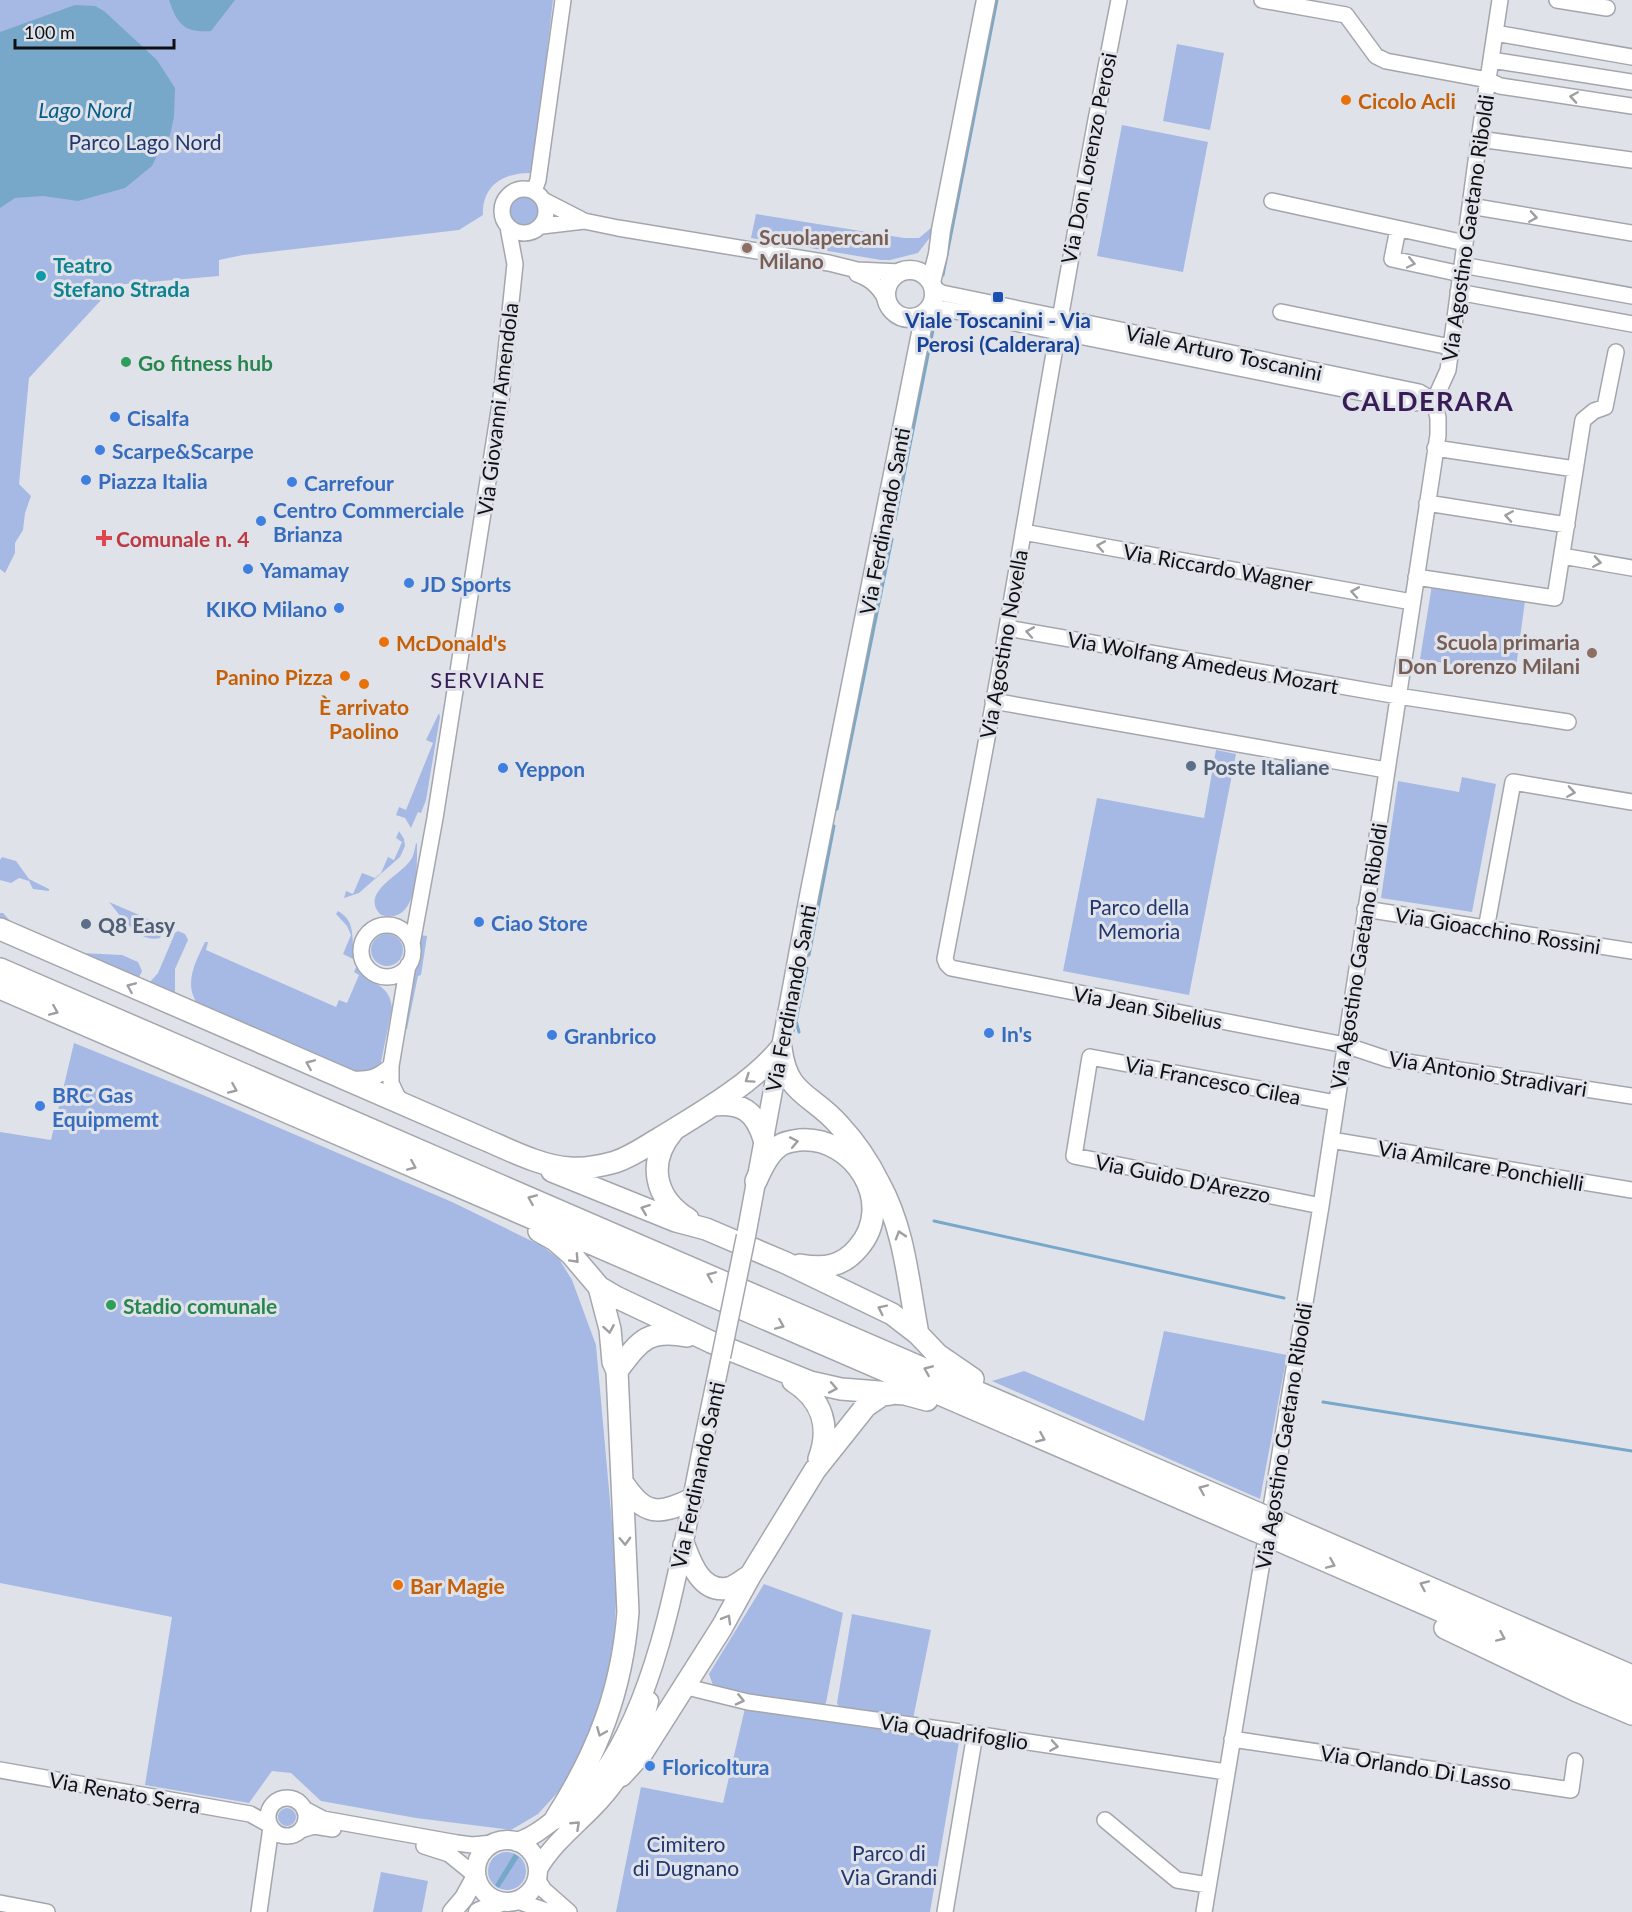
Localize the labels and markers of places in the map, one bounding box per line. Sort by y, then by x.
place label: Cicolo Acli [1358,88,1456,113]
marker: Cicolo Acli [1339,93,1353,107]
place label: Scuolapercani Milano [759,224,889,273]
marker: Scuolapercani Milano [740,241,754,255]
place label: Teatro Stefano Strada [53,252,190,301]
marker: Teatro Stefano Strada [34,269,48,283]
marker: Viale Toscanini - Via Perosi (Calderara) [991,290,1005,304]
place label: Viale Toscanini - Via Perosi (Calderara) [904,307,1091,356]
place label: Go fitness hub [138,350,273,375]
marker: Go fitness hub [119,355,133,369]
place label: Cisalfa [127,405,190,430]
marker: Cisalfa [108,410,122,424]
place label: Scarpe&Scarpe [112,438,254,463]
marker: Scarpe&Scarpe [93,443,107,457]
place label: Piazza Italia [98,468,208,493]
place label: Carrefour [304,470,394,495]
marker: Piazza Italia [79,473,93,487]
marker: Carrefour [285,475,299,489]
place label: Centro Commerciale Brianza [273,497,464,546]
marker: Centro Commerciale Brianza [254,514,268,528]
place label: Comunale n. 4 [116,526,249,551]
marker: Comunale n. 4 [97,531,111,545]
place label: Yamamay [259,557,350,582]
marker: Yamamay [241,562,255,576]
place label: JD Sports [421,571,511,596]
marker: JD Sports [402,576,416,590]
place label: KIKO Milano [206,596,327,621]
marker: KIKO Milano [332,601,346,615]
place label: Scuola primaria Don Lorenzo Milani [1397,629,1580,678]
place label: McDonald's [396,630,507,655]
marker: McDonald's [377,635,391,649]
marker: Scuola primaria Don Lorenzo Milani [1585,646,1599,660]
place label: Panino Pizza [215,664,333,689]
marker: Panino Pizza [338,669,352,683]
marker: È arrivato Paolino [357,677,371,691]
place label: È arrivato Paolino [319,694,409,743]
place label: Poste Italiane [1203,754,1330,779]
place label: Yeppon [514,756,585,781]
marker: Poste Italiane [1184,759,1198,773]
marker: Yeppon [496,761,510,775]
place label: Ciao Store [491,910,588,935]
place label: Q8 Easy [98,912,176,937]
marker: Ciao Store [472,915,486,929]
marker: Q8 Easy [79,917,93,931]
place label: In's [1001,1021,1032,1046]
place label: Granbrico [564,1023,656,1048]
marker: In's [982,1026,996,1040]
marker: Granbrico [545,1028,559,1042]
place label: BRC Gas Equipmemt [52,1082,159,1131]
marker: BRC Gas Equipmemt [33,1099,47,1113]
place label: Stadio comunale [123,1293,277,1318]
marker: Stadio comunale [104,1298,118,1312]
place label: Bar Magie [410,1573,505,1598]
marker: Bar Magie [391,1578,405,1592]
place label: Floricoltura [662,1754,769,1779]
marker: Floricoltura [643,1759,657,1773]

